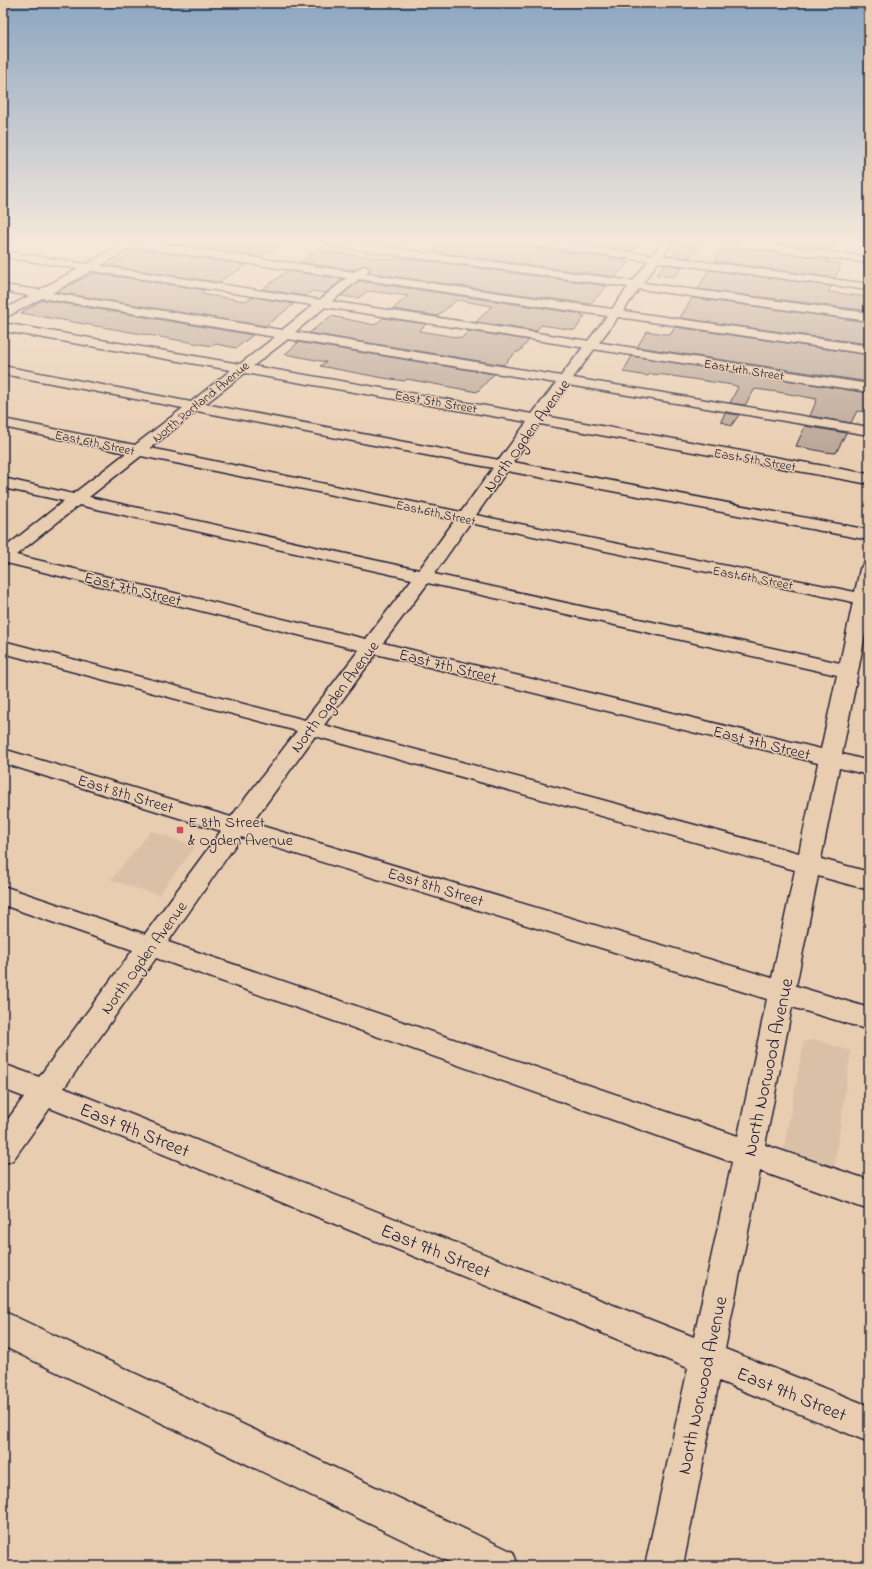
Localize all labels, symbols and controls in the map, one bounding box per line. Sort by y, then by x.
street label: East 4th Street [702,355,786,386]
street label: North Portland Avenue [148,357,254,447]
street label: North Ogden Avenue [478,374,577,498]
street label: East 5th Street [393,386,479,419]
street label: East 6th Street [53,426,137,461]
street label: East 5th Street [712,444,798,477]
street label: East 6th Street [394,496,478,531]
street label: East 6th Street [711,561,795,596]
street label: East 7th Street [81,566,184,614]
street label: North Ogden Avenue [285,636,386,758]
street label: East 7th Street [396,643,499,691]
street label: East 7th Street [710,720,813,768]
street label: East 8th Street [74,769,177,821]
place label: E 8th Street & Ogden Avenue [188,811,294,853]
marker: E 8th Street & Ogden Avenue [175,825,185,835]
street label: East 8th Street [384,862,487,914]
street label: North Ogden Avenue [95,896,194,1020]
street label: North Norwood Avenue [737,975,802,1159]
street label: East 9th Street [75,1097,194,1166]
street label: East 9th Street [376,1218,495,1287]
street label: North Norwood Avenue [671,1293,736,1477]
street label: East 9th Street [732,1361,851,1430]

